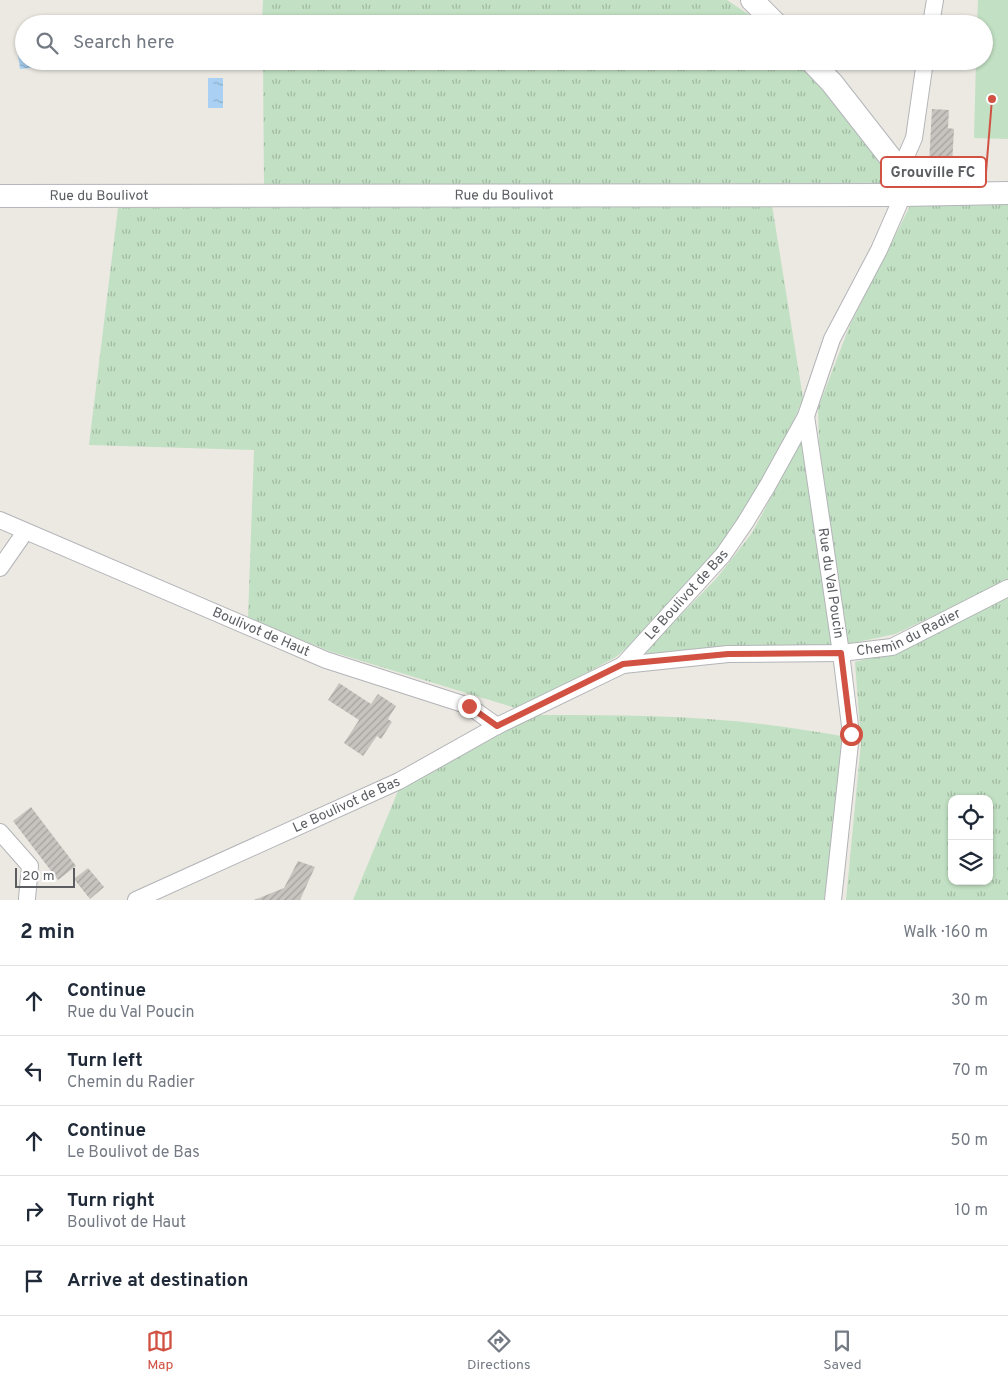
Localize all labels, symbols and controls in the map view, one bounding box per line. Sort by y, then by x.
search box [15,15,993,70]
icon: search [33,29,61,57]
text: Search here [73,31,175,55]
callout: Grouville FC [881,157,986,187]
text: Grouville FC [891,164,975,183]
street label: Rue du Boulivot [49,187,149,204]
street label: Rue du Boulivot [454,187,554,204]
street label: Rue du Val Poucin [814,527,847,640]
street label: Le Boulivot de Bas [641,547,733,643]
street label: Boulivot de Haut [210,604,312,660]
street label: Chemin du Radier [855,605,964,660]
route end [458,695,481,718]
route start [840,723,863,746]
street label: Le Boulivot de Bas [290,773,403,836]
map controls [948,795,993,885]
button: locate [948,795,993,840]
button: layers [948,840,993,885]
scale bar [15,865,75,888]
text: 20 m [22,868,55,885]
text: 2 min [20,919,75,946]
text: Walk · 160 m [903,923,988,943]
text: Continue [67,979,146,1003]
icon: ahead [20,987,48,1015]
text: 30 m [951,991,988,1011]
text: Rue du Val Poucin [67,1003,195,1023]
text: Turn left [67,1049,143,1073]
icon: left [20,1057,48,1085]
text: 70 m [953,1061,988,1081]
text: Chemin du Radier [67,1073,195,1093]
text: Continue [67,1119,146,1143]
icon: ahead [20,1127,48,1155]
text: 50 m [951,1131,988,1151]
text: Le Boulivot de Bas [67,1143,200,1163]
text: Turn right [67,1189,155,1213]
icon: right [20,1197,48,1225]
text: 10 m [954,1201,988,1221]
text: Boulivot de Haut [67,1213,186,1233]
icon: arrive [20,1267,48,1295]
text: Arrive at destination [67,1269,248,1293]
tab: Map [146,1327,174,1374]
tab: Directions [467,1327,531,1374]
tab: Saved [823,1327,862,1374]

